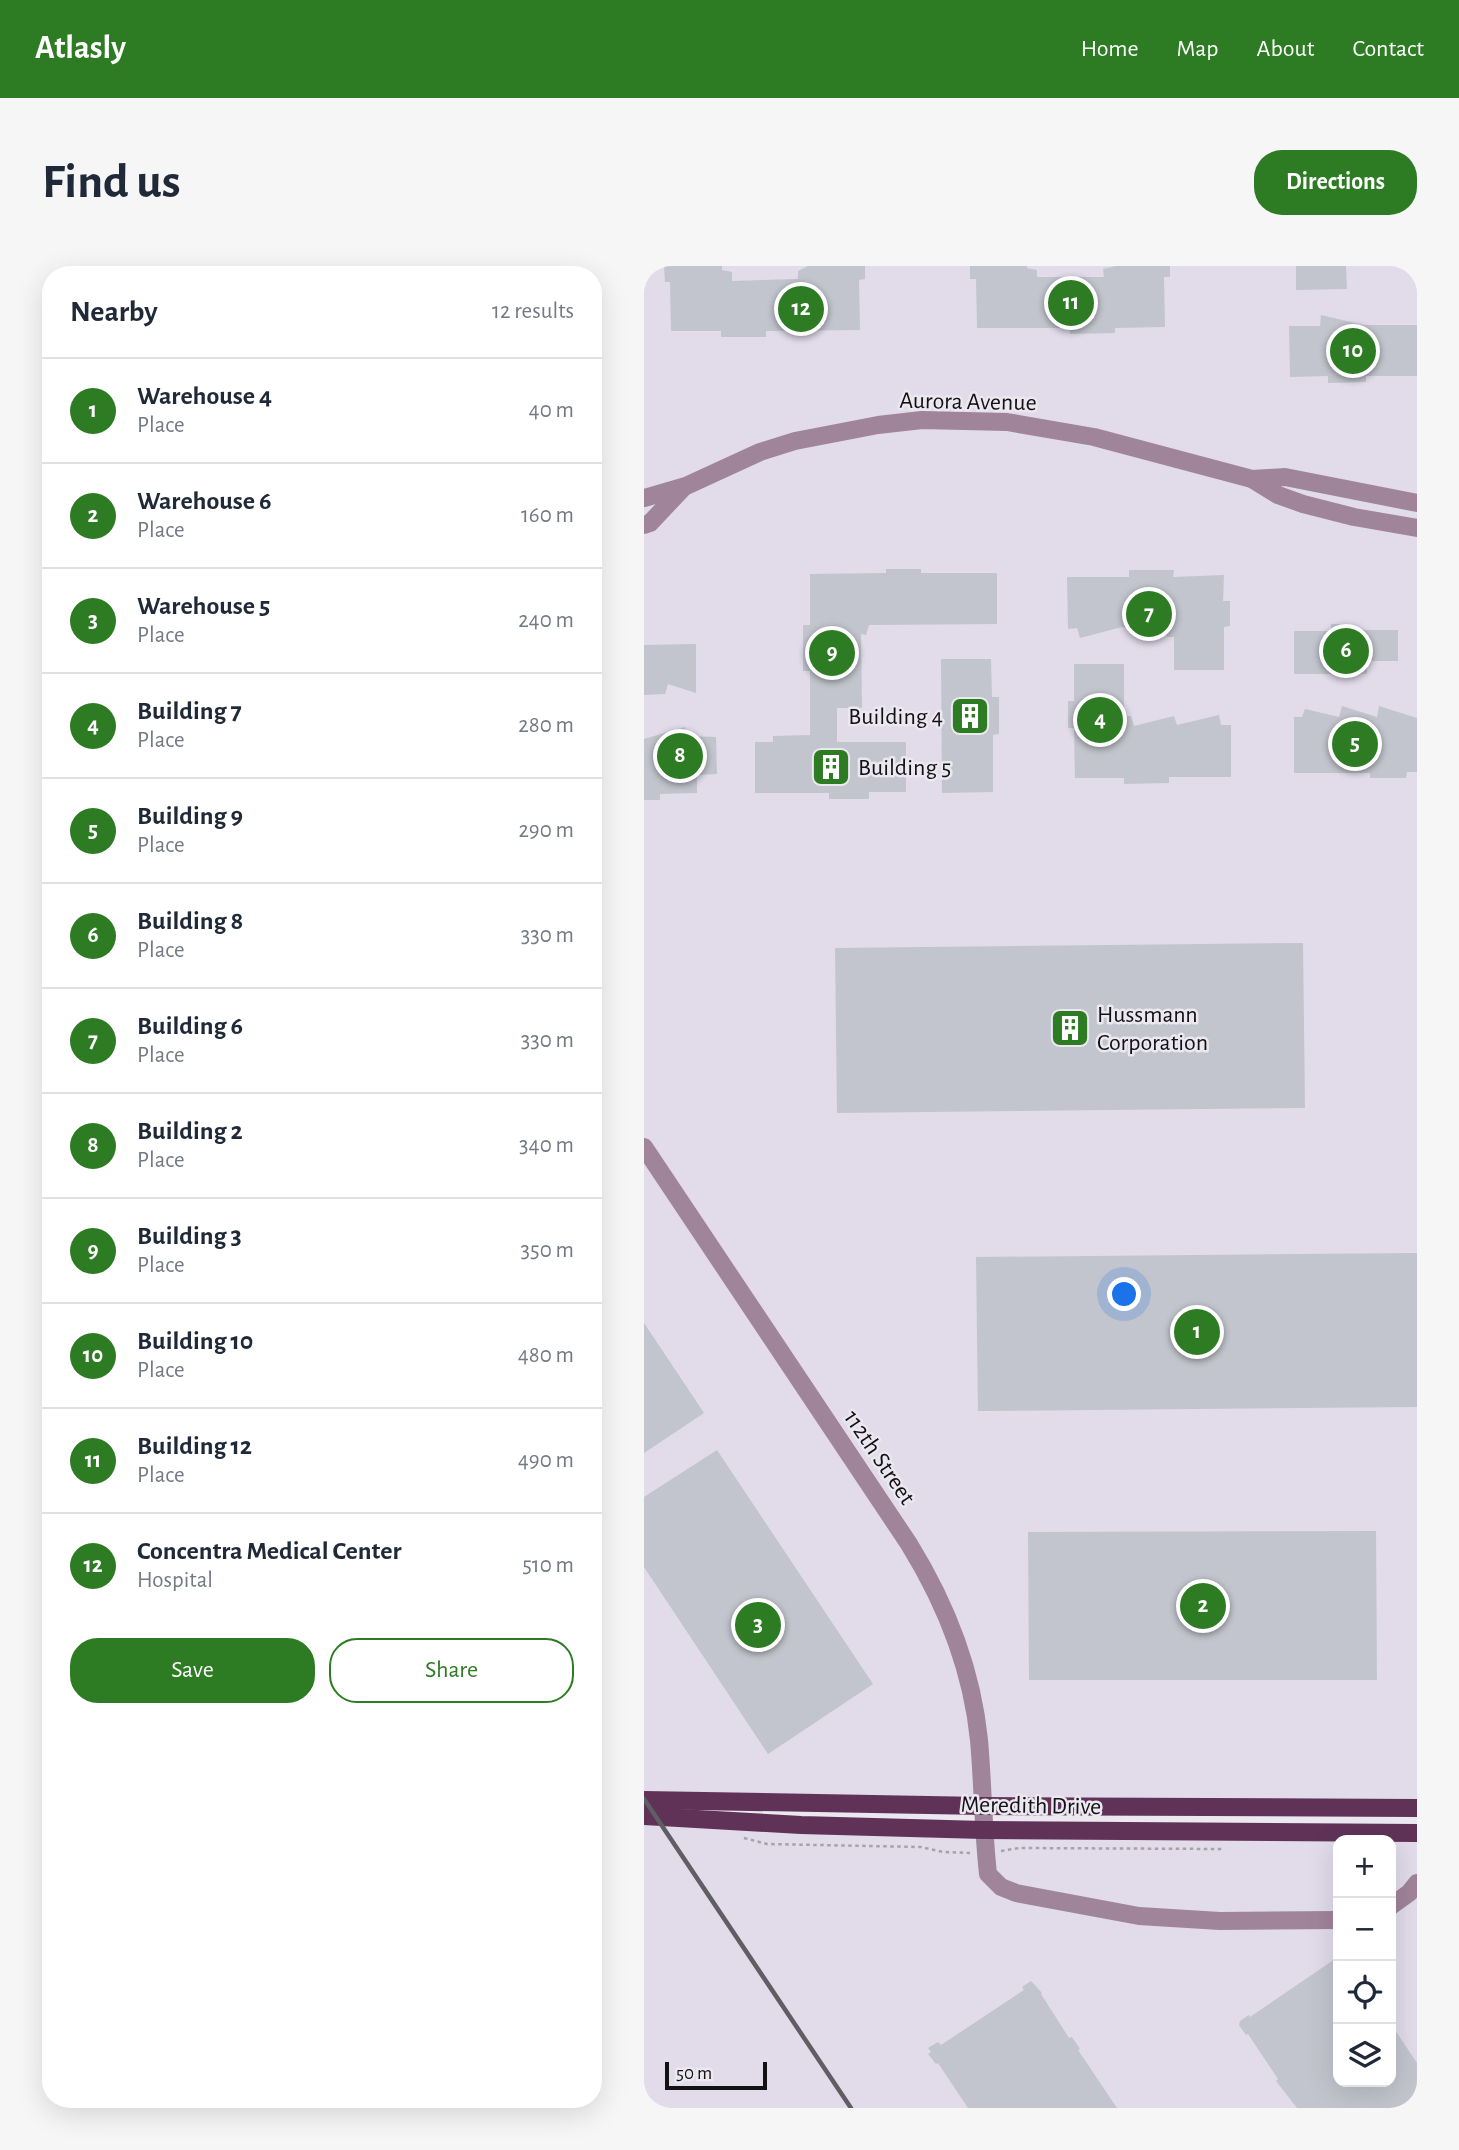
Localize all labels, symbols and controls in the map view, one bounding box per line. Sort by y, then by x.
text: Atlasly [35,32,126,65]
text: Home [1081,37,1139,61]
text: Map [1177,37,1219,61]
text: About [1257,37,1314,61]
text: Contact [1352,37,1424,61]
button: Directions [1254,150,1417,215]
text: Find us [42,158,181,207]
pin: 11 [1048,277,1094,329]
pin: 12 [778,283,824,335]
text: Nearby [70,297,158,327]
text: 12 results [492,300,574,323]
pin: 10 [1330,325,1376,377]
text: Warehouse 4 [137,383,272,409]
street label: Aurora Avenue [899,389,1037,415]
text: 1 [89,399,97,422]
text: 40 m [529,399,574,422]
text: Place [137,414,185,437]
text: Warehouse 6 [137,488,272,514]
text: 2 [88,504,98,527]
text: 160 m [521,504,574,527]
text: Place [137,519,185,542]
pin: 7 [1126,588,1172,640]
text: Warehouse 5 [137,593,270,619]
text: 3 [88,609,98,632]
text: 240 m [518,609,574,632]
text: Place [137,624,185,647]
pin: 6 [1323,625,1369,677]
pin: 9 [809,627,855,679]
pin: 4 [1077,694,1123,746]
building icon: Building 4 [949,695,991,737]
text: Building 7 [137,698,242,724]
place label: Building 4 [848,705,943,729]
text: 4 [87,714,99,737]
text: 280 m [518,714,574,737]
pin: 5 [1332,718,1378,770]
text: Place [137,729,185,752]
pin: 8 [657,730,703,782]
building icon: Building 5 [810,746,852,788]
place label: Building 5 [858,756,951,780]
text: Building 9 [137,803,243,829]
text: 5 [88,819,98,842]
text: 290 m [518,819,574,842]
text: Place [137,834,185,857]
text: Building 8 [137,908,243,934]
text: 6 [87,924,99,947]
text: 330 m [521,924,574,947]
text: Place [137,939,185,962]
place label: Hussmann Corporation [1097,1003,1208,1055]
building icon: Hussmann Corporation [1049,1007,1091,1049]
text: Building 6 [137,1013,243,1039]
text: 7 [88,1029,98,1052]
text: 330 m [521,1029,574,1052]
text: Place [137,1044,185,1067]
text: Building 2 [137,1118,243,1144]
text: 8 [87,1134,99,1157]
text: 340 m [519,1134,574,1157]
text: Place [137,1149,185,1172]
text: Building 3 [137,1223,242,1249]
text: 9 [87,1239,99,1262]
text: 350 m [521,1239,574,1262]
text: Place [137,1254,185,1277]
your location [1107,1277,1141,1311]
pin: 1 [1174,1306,1220,1358]
text: Building 10 [137,1328,253,1354]
text: 10 [83,1344,103,1367]
text: 480 m [518,1344,574,1367]
text: Place [137,1359,185,1382]
street label: 112th Street [839,1406,920,1509]
text: Building 12 [137,1433,252,1459]
text: 11 [85,1449,101,1472]
text: 490 m [518,1449,574,1472]
text: Place [137,1464,185,1487]
text: Concentra Medical Center [137,1538,402,1564]
text: 12 [83,1554,103,1577]
text: 510 m [522,1554,574,1577]
text: Hospital [137,1569,213,1592]
pin: 2 [1180,1580,1226,1632]
pin: 3 [735,1599,781,1651]
button: Save [70,1638,315,1703]
button: Share [329,1638,574,1703]
street label: Meredith Drive [960,1793,1101,1819]
map controls [1333,1835,1396,2087]
button: + [1333,1835,1396,1898]
button: − [1333,1898,1396,1961]
button: locate [1333,1961,1396,2024]
button: layers [1333,2024,1396,2087]
scale bar [665,2059,766,2091]
text: 50 m [676,2064,712,2083]

